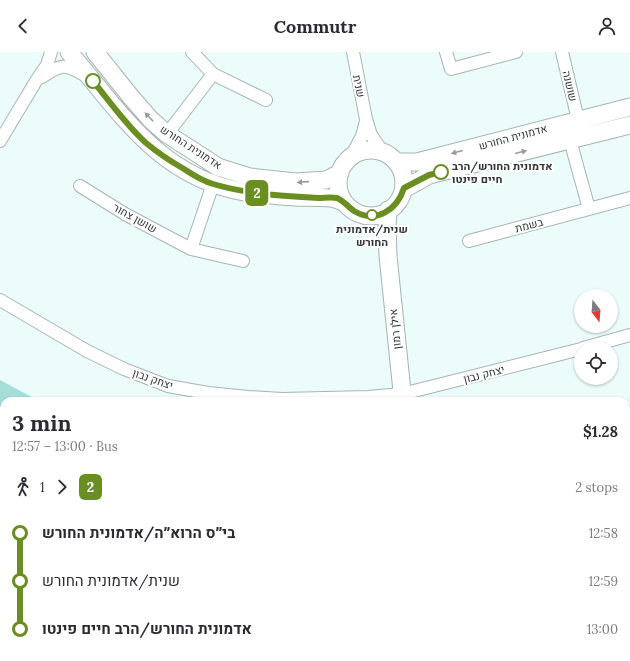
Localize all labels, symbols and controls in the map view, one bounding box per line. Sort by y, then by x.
icon: back [12,15,34,37]
text: Commutr [274,15,356,38]
icon: person [596,15,618,37]
street label: שושנה [560,69,580,103]
unlabelled marker [85,73,101,89]
street label: שנית [350,73,368,99]
one-way arrow [144,112,154,122]
street label: אדמונית החורש [477,121,549,153]
street label: אדמונית החורש [158,122,224,172]
one-way arrow [450,149,463,155]
one-way arrow [515,149,527,155]
place label: אדמונית החורש/הרב חיים פינטו [452,159,553,186]
marker: אדמונית החורש/הרב חיים פינטו [433,164,449,180]
one-way arrow [297,178,309,185]
line badge: 2 [244,180,270,206]
text: 2 [253,184,261,202]
street label: שושן צחור [111,200,159,236]
marker: שנית/אדמונית החורש [366,209,378,221]
street label: בשמת [513,215,545,235]
place label: שנית/אדמונית החורש [336,222,408,249]
north arrow [574,289,618,333]
map controls [574,289,618,385]
street label: אילן רמון [386,308,404,350]
button: locate [574,341,618,385]
street label: יצחק נבון [462,362,506,386]
street label: יצחק נבון [131,366,175,392]
text: 3 min [12,409,72,437]
text: $1.28 [583,422,618,441]
text: 12:57 – 13:00 · Bus [12,438,118,455]
icon: walk [12,476,34,498]
icon: forward [51,476,73,498]
text: 2 [87,478,94,496]
text: 1 [40,479,45,496]
text: 2 stops [575,479,618,496]
text: בי״ס הרוא״ה/אדמונית החורש [42,523,235,542]
text: 12:58 [589,525,618,542]
text: שנית/אדמונית החורש [42,571,180,590]
text: 12:59 [588,573,618,590]
text: אדמונית החורש/הרב חיים פינטו [42,619,252,638]
text: 13:00 [587,621,618,638]

